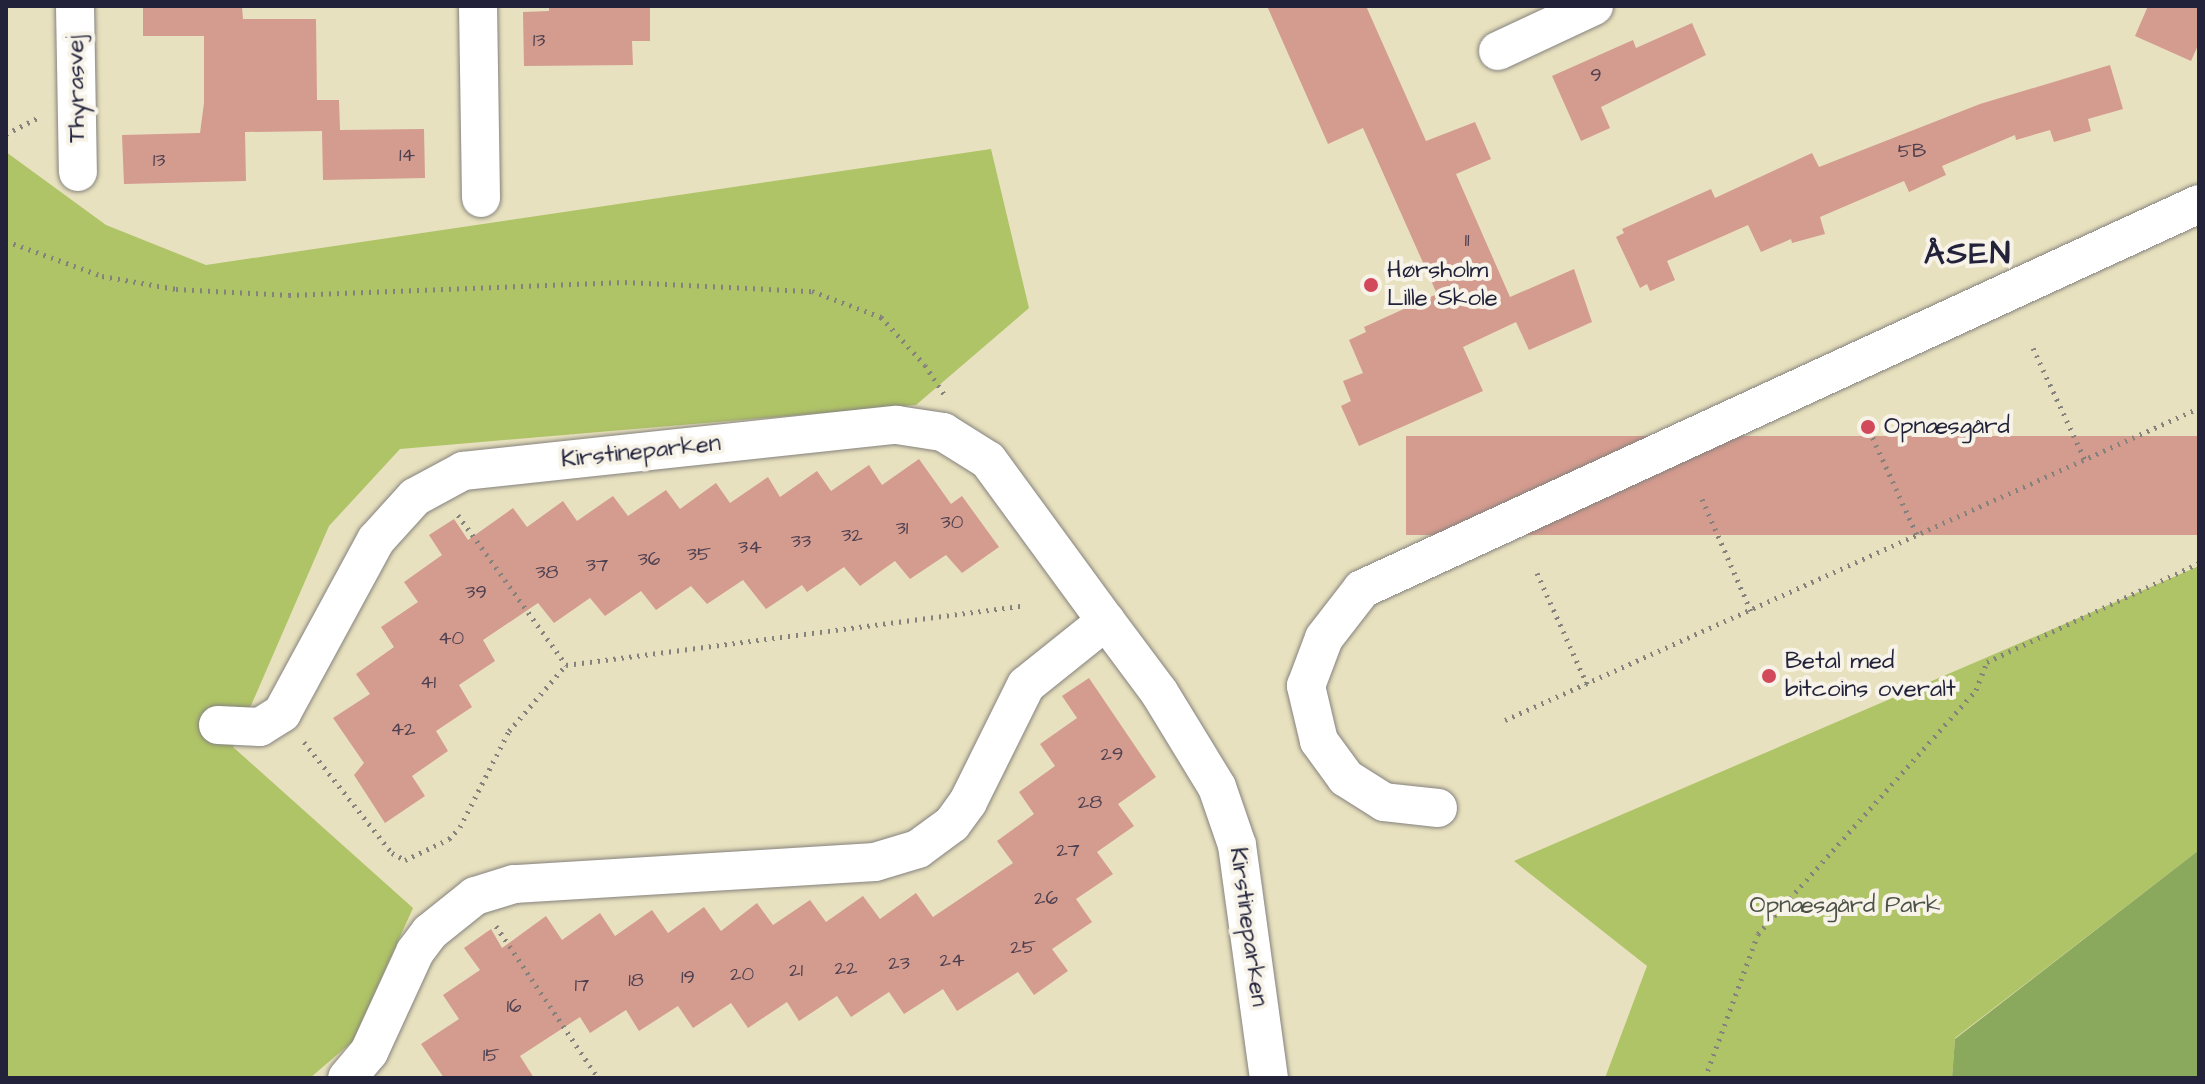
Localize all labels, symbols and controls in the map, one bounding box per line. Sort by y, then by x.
house number: 13 [533,28,545,52]
street label: Thyrasvej [62,35,92,143]
house number: 9 [1590,63,1602,87]
house number: 5B [1898,139,1926,163]
house number: 14 [399,143,415,167]
house number: 13 [153,148,165,172]
house number: 11 [1464,228,1470,252]
district label: ÅSEN [1924,235,2012,273]
place label: Hørsholm Lille Skole [1387,257,1498,313]
marker: Hørsholm Lille Skole [1362,276,1380,294]
place label: Opnæsgård [1884,413,2010,441]
marker: Opnæsgård [1859,418,1877,436]
street label: Kirstineparken [560,429,722,475]
house number: 30 [941,510,963,534]
house number: 31 [896,516,908,540]
house number: 32 [841,523,863,547]
house number: 33 [791,529,811,553]
house number: 34 [738,535,762,559]
house number: 35 [687,542,711,566]
house number: 36 [638,547,660,571]
house number: 37 [586,553,608,577]
house number: 38 [535,560,559,584]
house number: 39 [465,580,487,604]
house number: 40 [438,626,464,650]
place label: Betal med bitcoins overalt [1785,648,1956,704]
marker: Betal med bitcoins overalt [1760,667,1778,685]
house number: 41 [420,670,436,694]
house number: 42 [390,717,416,741]
house number: 29 [1101,742,1123,766]
house number: 28 [1078,790,1102,814]
house number: 27 [1056,838,1080,862]
street label: Kirstineparken [1223,846,1273,1008]
house number: 26 [1034,886,1058,910]
park label: Opnæsgård Park [1750,892,1940,920]
house number: 25 [1010,935,1036,959]
house number: 24 [939,948,965,972]
house number: 23 [888,951,910,975]
house number: 22 [835,956,857,980]
house number: 21 [789,958,803,982]
house number: 20 [730,962,754,986]
house number: 19 [681,965,695,989]
house number: 18 [628,968,644,992]
house number: 17 [575,973,589,997]
house number: 16 [506,994,522,1018]
house number: 15 [483,1043,499,1067]

